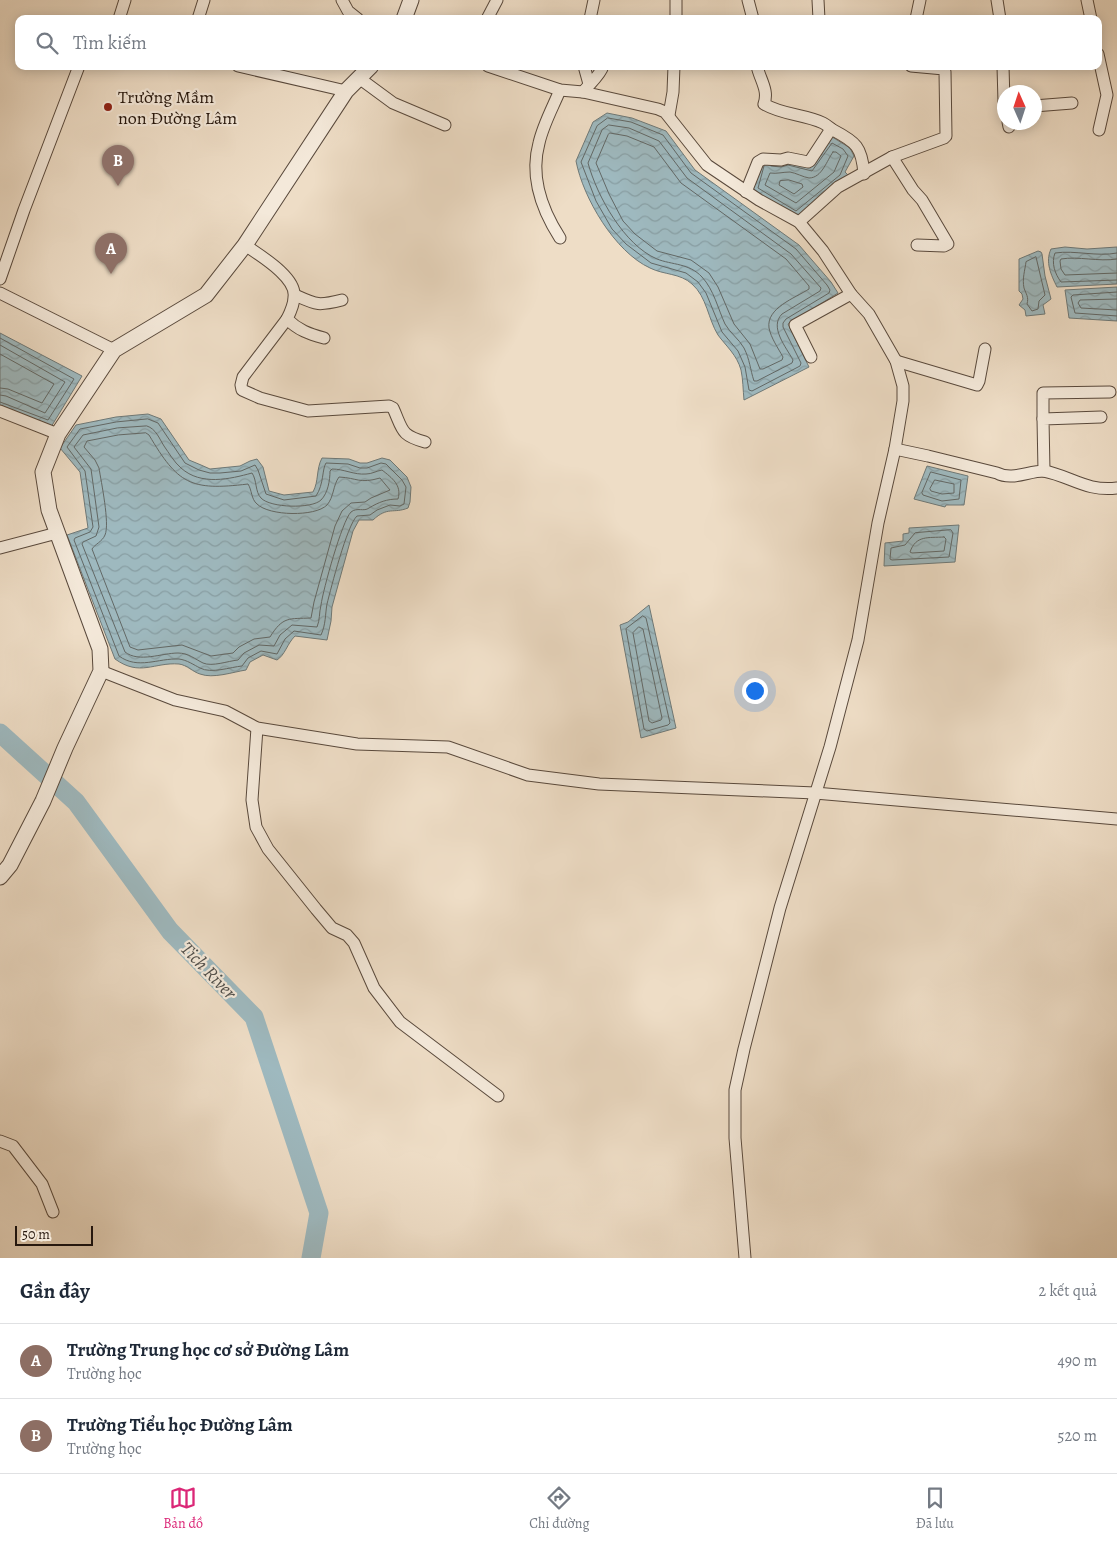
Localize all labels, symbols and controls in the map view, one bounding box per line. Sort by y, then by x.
search box [15,15,1102,70]
icon: search [33,29,61,57]
text: Tìm kiếm [73,30,147,56]
place label: Trường Mầm non Đường Lâm [118,85,237,130]
north arrow [997,85,1042,130]
marker: Trường Mầm non Đường Lâm [102,101,114,113]
pin: B [102,145,134,186]
pin: A [95,233,127,274]
your location [742,678,768,704]
water label: Tich River [174,936,243,1006]
scale bar [15,1223,92,1246]
text: 50 m [22,1225,50,1244]
text: Gần đây [20,1277,90,1305]
text: 2 kết quả [1039,1280,1097,1302]
text: Trường Trung học cơ sở Đường Lâm [67,1337,349,1363]
text: A [31,1350,41,1372]
text: 490 m [1057,1350,1097,1372]
text: Trường học [67,1363,142,1385]
text: Trường Tiểu học Đường Lâm [67,1412,293,1438]
text: B [31,1425,41,1447]
text: 520 m [1058,1425,1097,1447]
text: Trường học [67,1438,142,1460]
tab: Bản đồ [163,1484,203,1533]
tab: Chỉ đường [529,1484,589,1533]
tab: Đã lưu [916,1484,954,1533]

